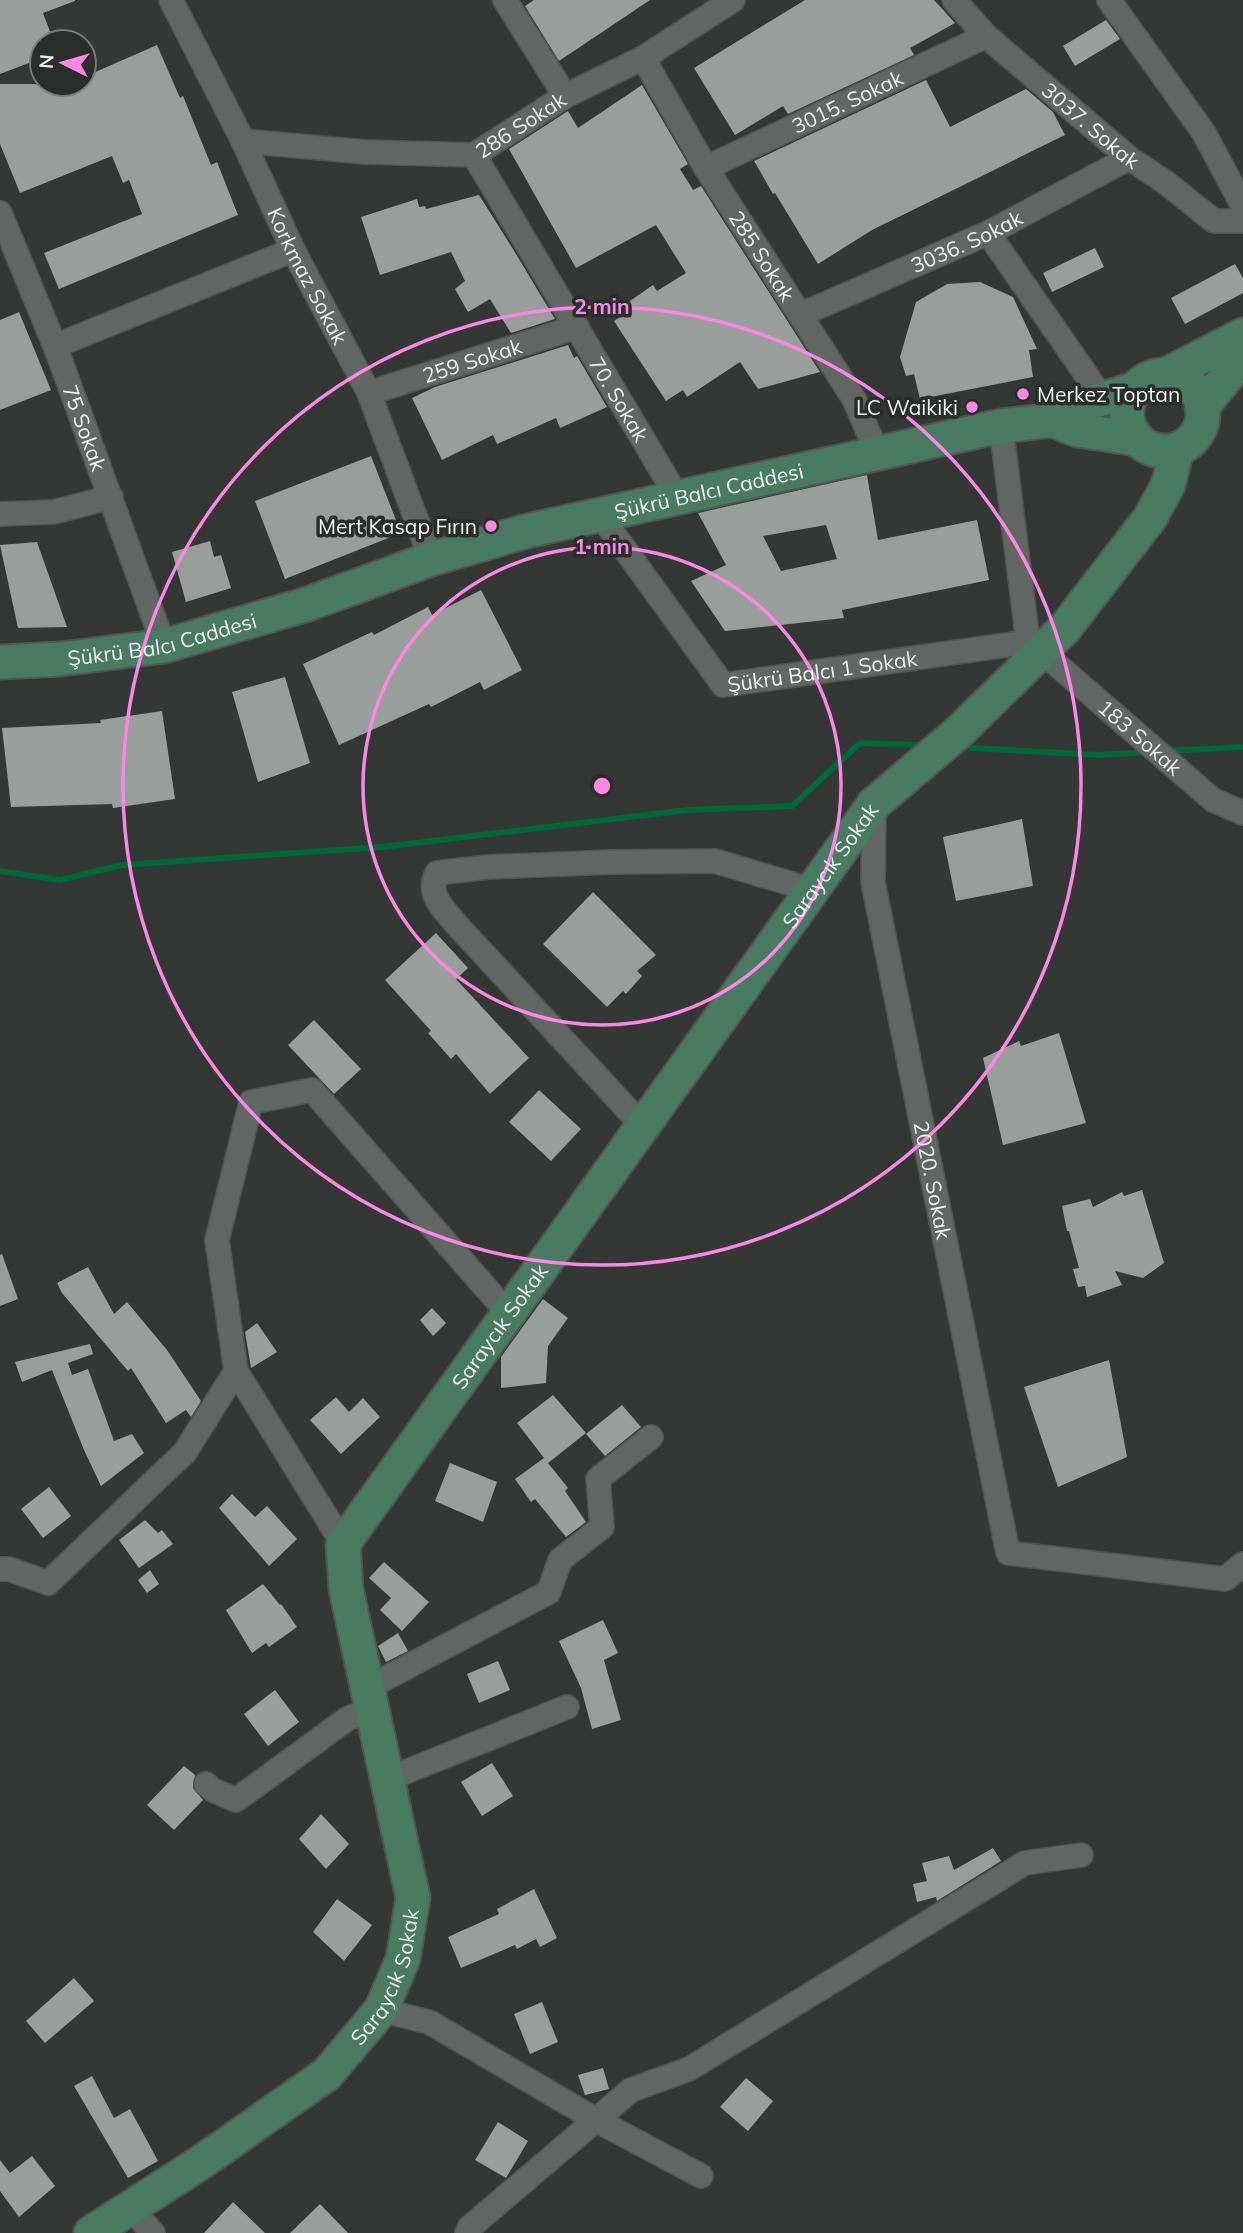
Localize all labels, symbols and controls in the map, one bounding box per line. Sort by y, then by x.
north arrow [28,28,98,98]
text: N [33,53,59,70]
street label: 3015. Sokak [787,64,907,139]
street label: 3037. Sokak [1037,77,1145,174]
street label: 286 Sokak [470,86,571,164]
street label: Korkmaz Sokak [262,203,354,349]
street label: 3036. Sokak [907,204,1027,278]
street label: 285 Sokak [724,206,801,306]
text: 2 min [574,293,630,319]
street label: 259 Sokak [419,332,525,388]
street label: 70. Sokak [584,352,655,447]
street label: 75 Sokak [57,381,112,475]
place label: Merkez Toptan [1037,381,1180,407]
marker: Merkez Toptan [1015,386,1031,402]
place label: LC Waikiki [856,394,958,420]
marker: LC Waikiki [964,399,980,415]
street label: Şükrü Balcı Caddesi [612,457,806,524]
place label: Mert Kasap Fırın [318,513,477,539]
marker: Mert Kasap Fırın [483,518,499,534]
text: 1 min [574,533,630,559]
street label: Şükrü Balcı Caddesi [66,607,259,671]
street label: Şükrü Balcı 1 Sokak [726,645,919,697]
street label: 183 Sokak [1093,694,1188,781]
centre of rings [590,774,614,798]
street label: Saraycık Sokak [776,798,884,933]
street label: 2020. Sokak [908,1119,958,1242]
street label: Saraycık Sokak [446,1259,553,1394]
street label: Saraycık Sokak [344,1906,424,2050]

